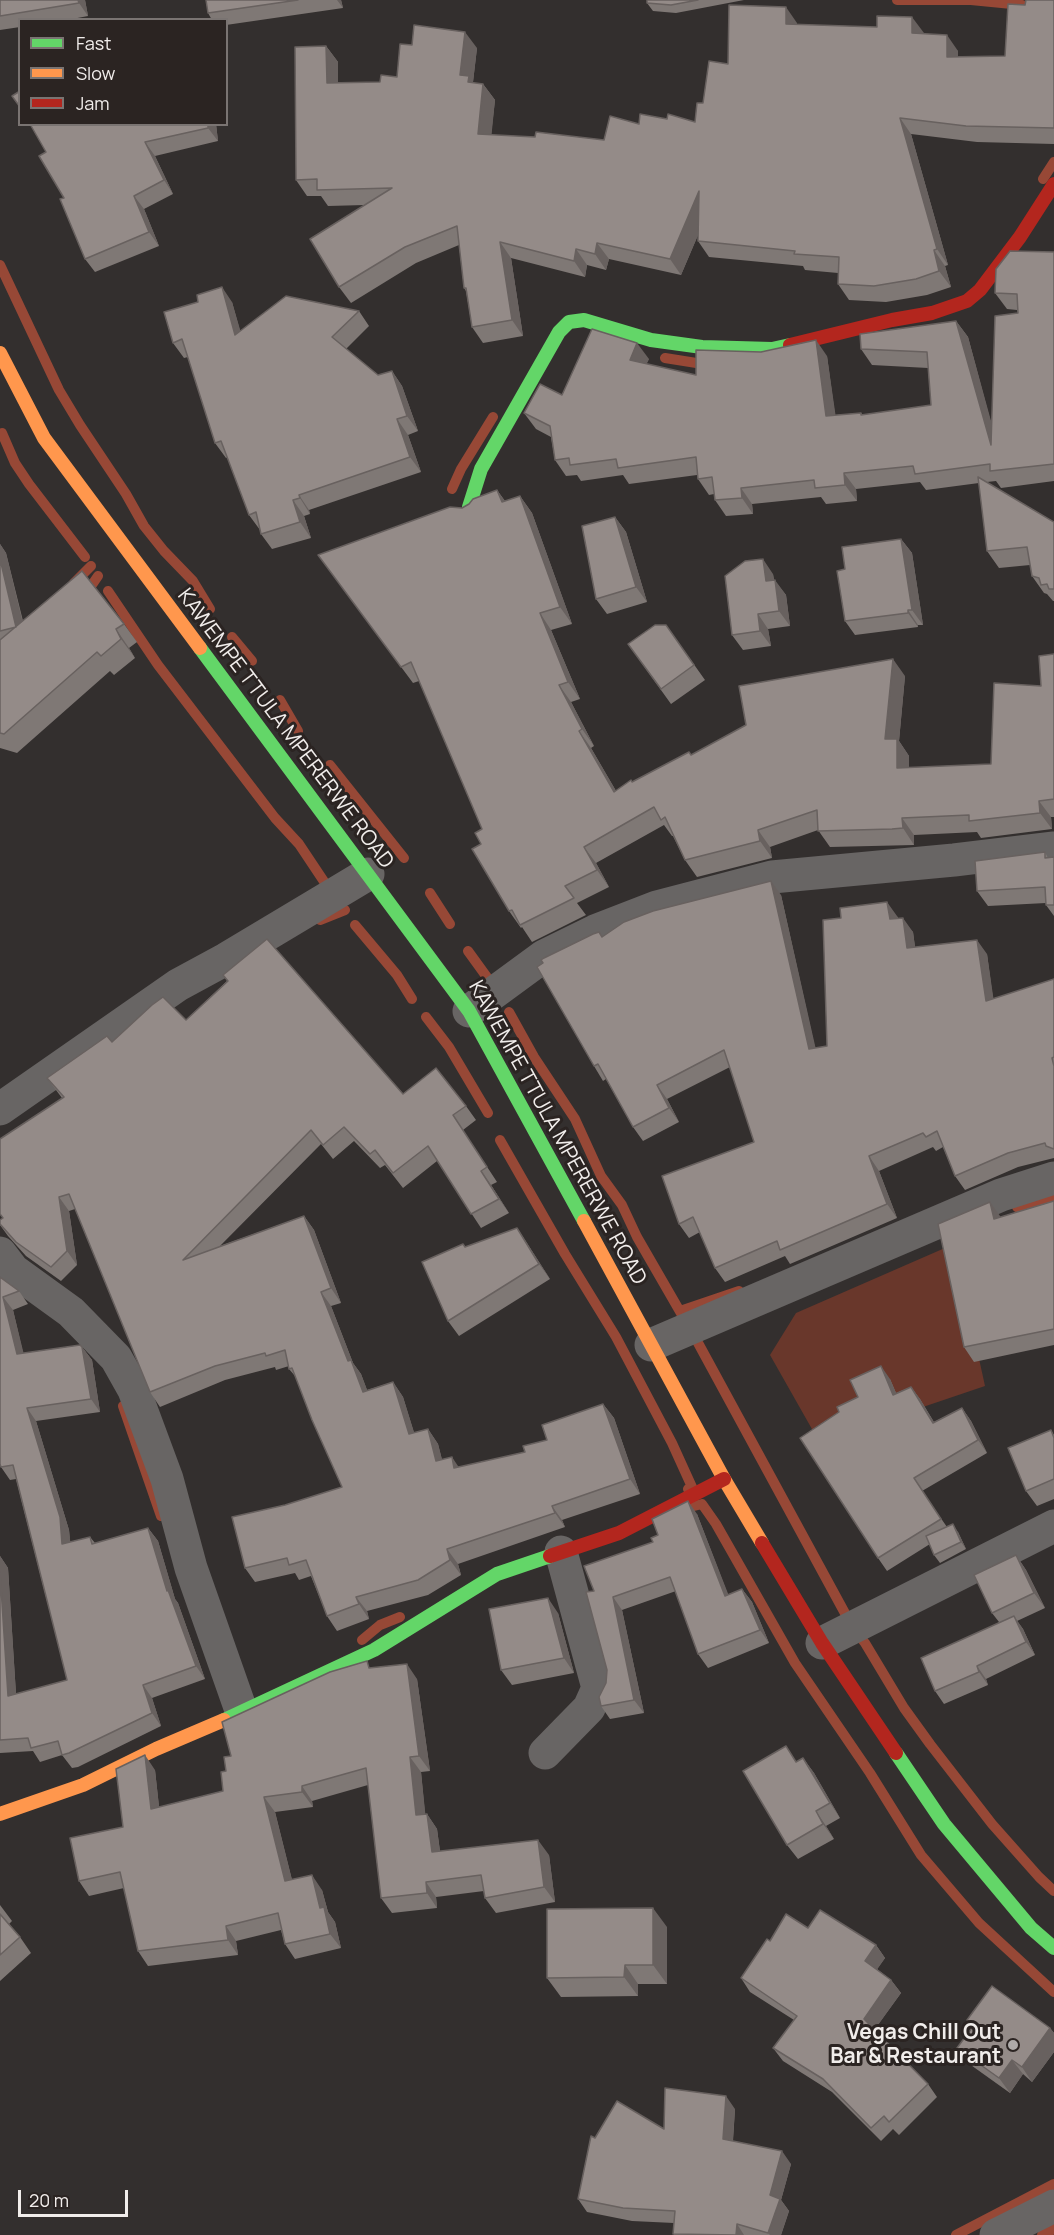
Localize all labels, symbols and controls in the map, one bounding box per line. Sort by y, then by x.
legend [18,18,228,126]
text: Fast [76,31,111,55]
text: Slow [76,61,115,85]
text: Jam [76,91,110,115]
street label: KAWEMPE TTULA MPERERWE ROAD [172,584,398,874]
street label: KAWEMPE TTULA MPERERWE ROAD [463,977,651,1289]
place label: Vegas Chill Out Bar & Restaurant [830,2020,1001,2070]
marker: Vegas Chill Out Bar & Restaurant [1006,2038,1020,2052]
scale bar [21,2178,130,2216]
text: 20 m [29,2188,69,2212]

